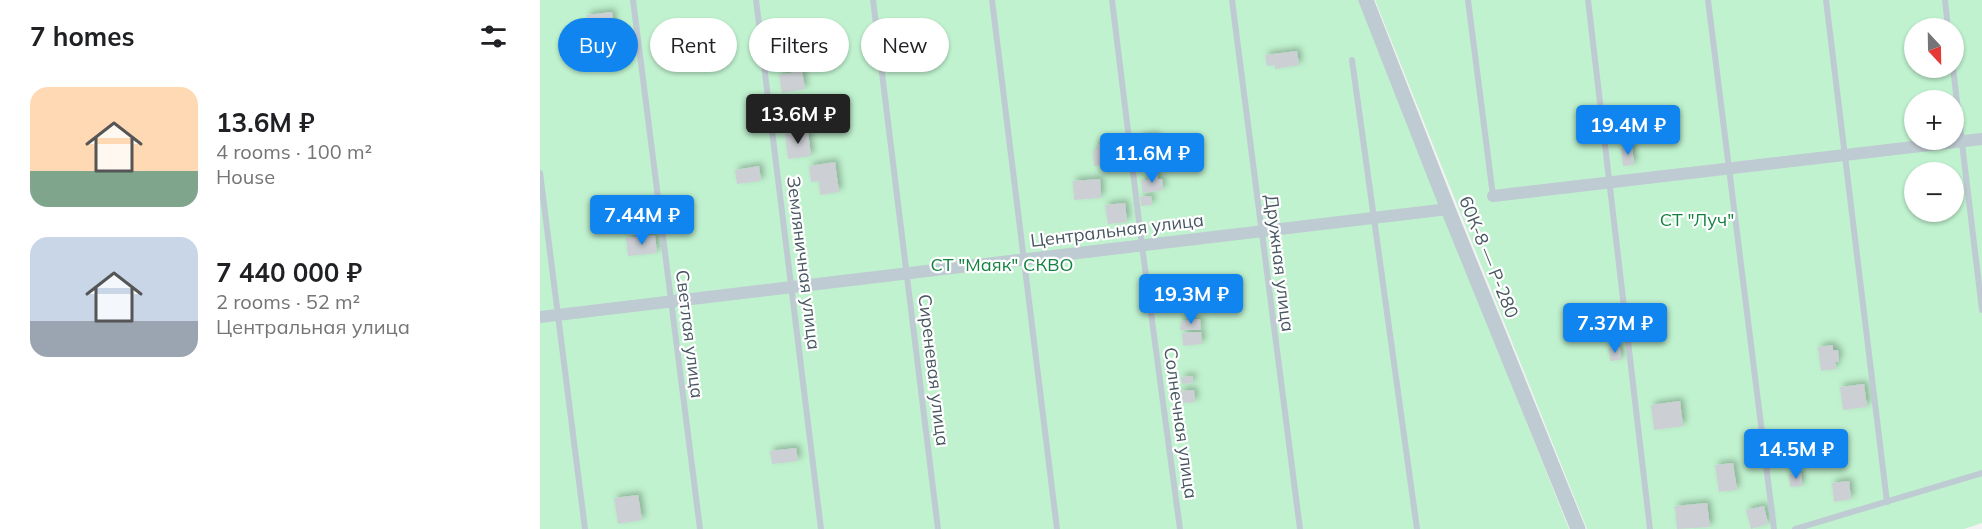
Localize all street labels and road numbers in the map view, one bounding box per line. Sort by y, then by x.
street label: Земляничная улица [782,175,826,351]
street label: Дружная улица [1260,193,1300,333]
street label: 60К-8 — Р-280 [1454,193,1524,321]
street label: Центральная улица [1029,208,1205,252]
street label: Светлая улица [671,269,709,399]
street label: Сиреневая улица [913,293,955,447]
street label: Солнечная улица [1159,346,1203,500]

